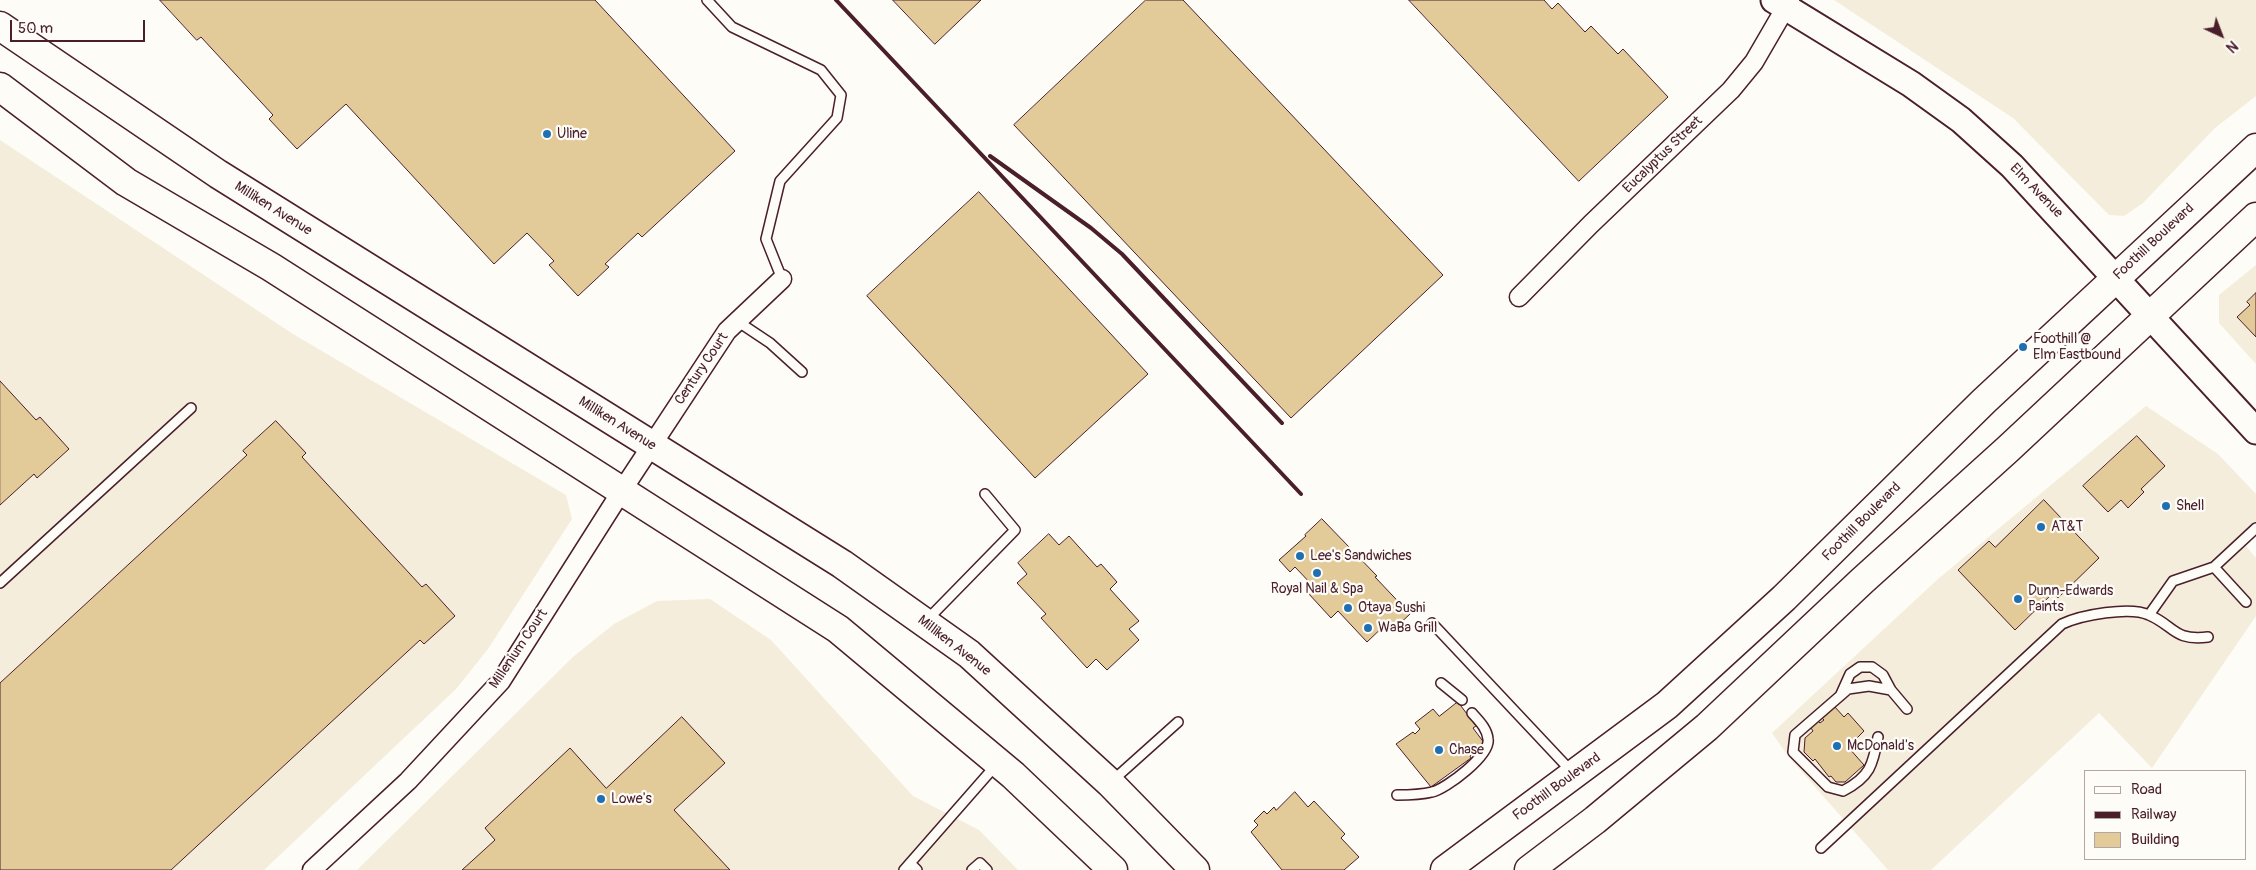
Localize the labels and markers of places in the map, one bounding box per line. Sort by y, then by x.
place label: Uline [557,126,587,142]
marker: Uline [541,128,553,140]
place label: Foothill @ Elm Eastbound [2033,331,2121,364]
marker: Foothill @ Elm Eastbound [2017,341,2029,353]
place label: Shell [2176,498,2204,514]
marker: Shell [2160,500,2172,512]
place label: AT&T [2051,519,2083,535]
marker: AT&T [2035,521,2047,533]
place label: Lee's Sandwiches [1310,548,1412,564]
marker: Lee's Sandwiches [1294,550,1306,562]
marker: Royal Nail & Spa [1311,567,1323,579]
place label: Royal Nail & Spa [1271,581,1363,597]
place label: Dunn-Edwards Paints [2028,583,2113,616]
marker: Dunn-Edwards Paints [2012,593,2024,605]
place label: Otaya Sushi [1358,600,1425,616]
marker: Otaya Sushi [1342,602,1354,614]
place label: WaBa Grill [1378,620,1437,636]
marker: WaBa Grill [1362,622,1374,634]
place label: McDonald's [1847,738,1914,754]
marker: McDonald's [1831,740,1843,752]
place label: Chase [1449,742,1484,758]
marker: Chase [1433,744,1445,756]
place label: Lowe's [611,791,652,807]
marker: Lowe's [595,793,607,805]

